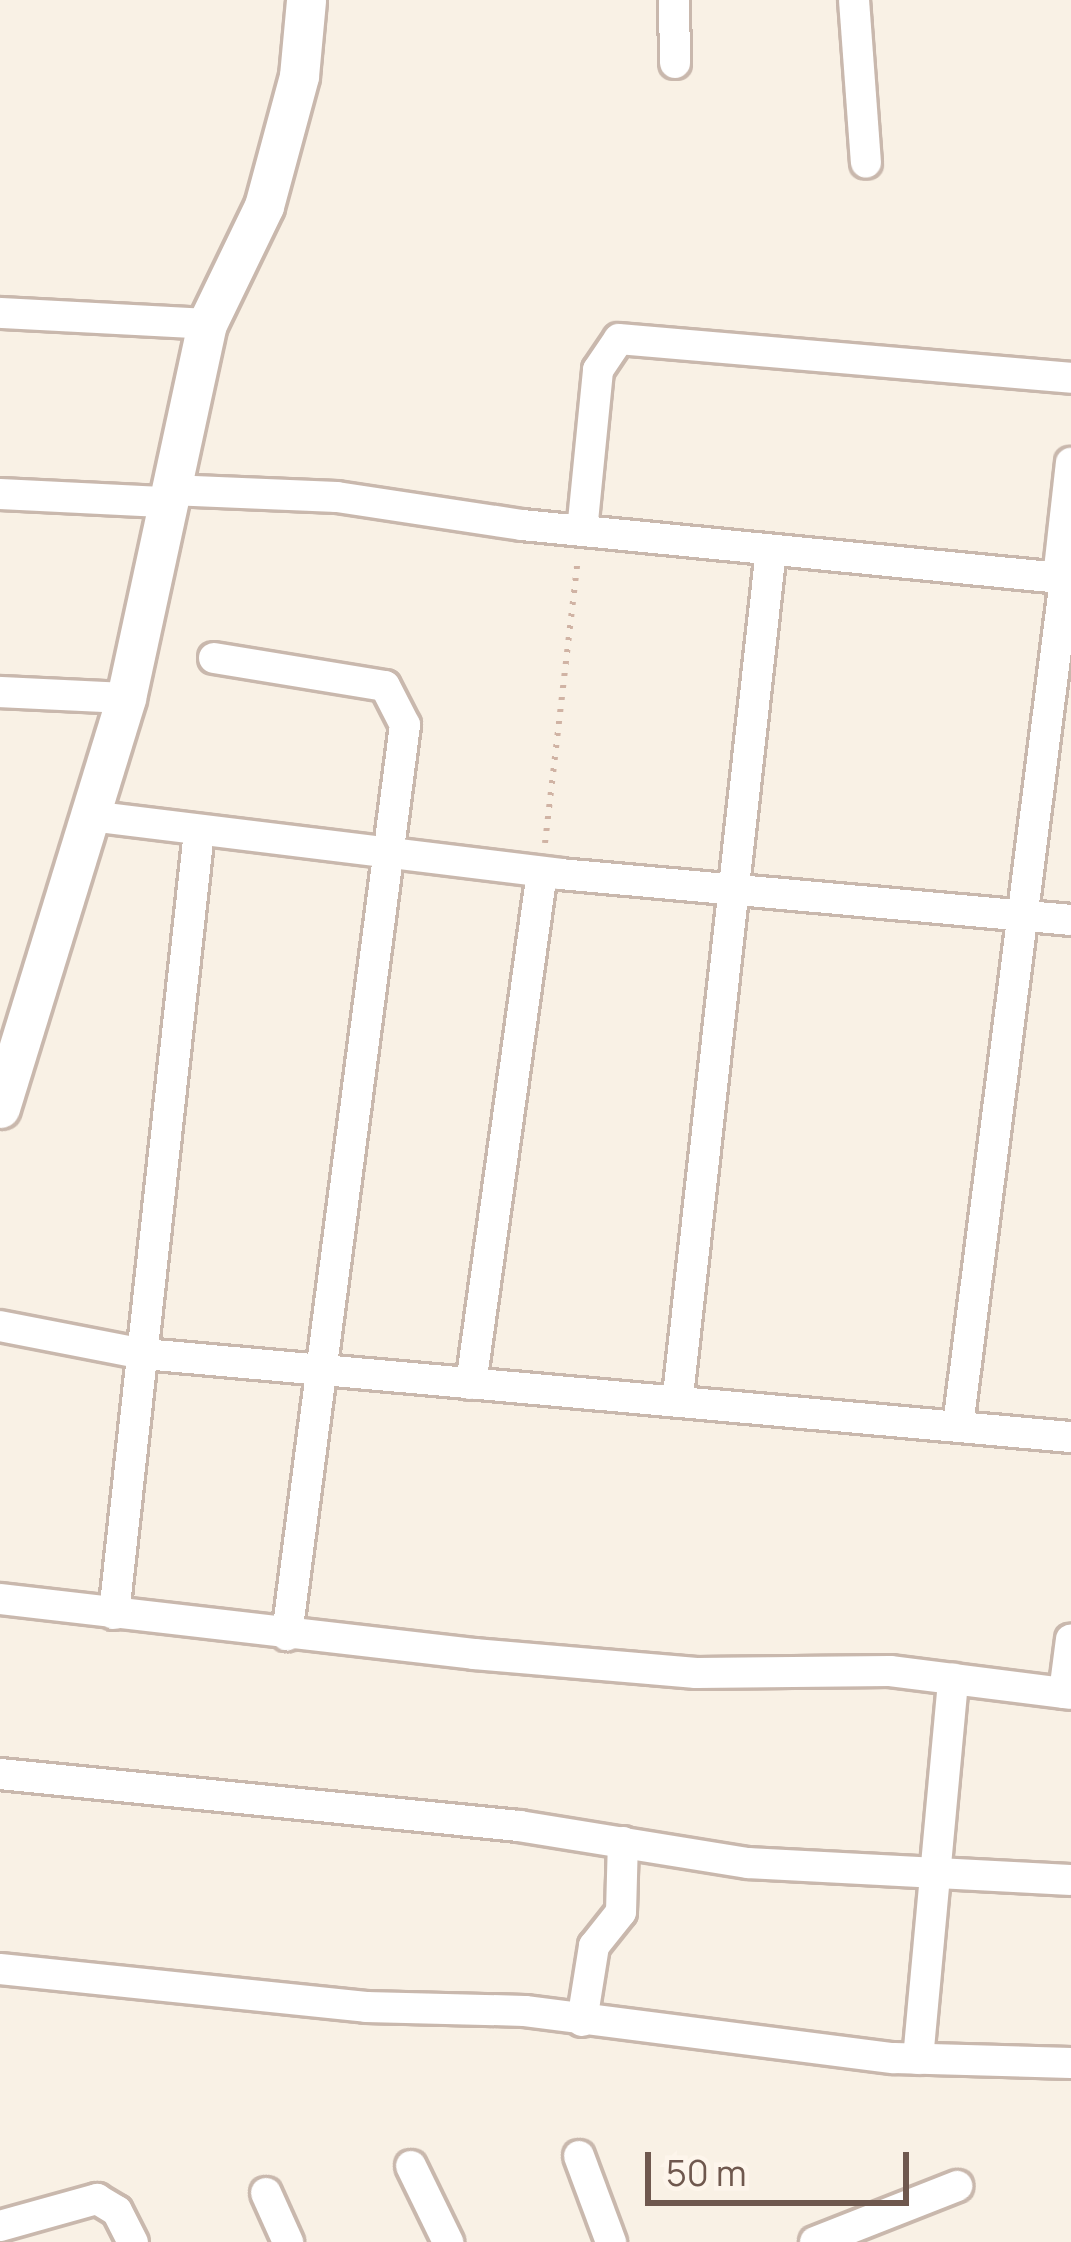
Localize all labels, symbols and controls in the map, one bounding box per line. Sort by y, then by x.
scale bar [651,2128,915,2202]
text: 50 m [666,2148,746,2197]

